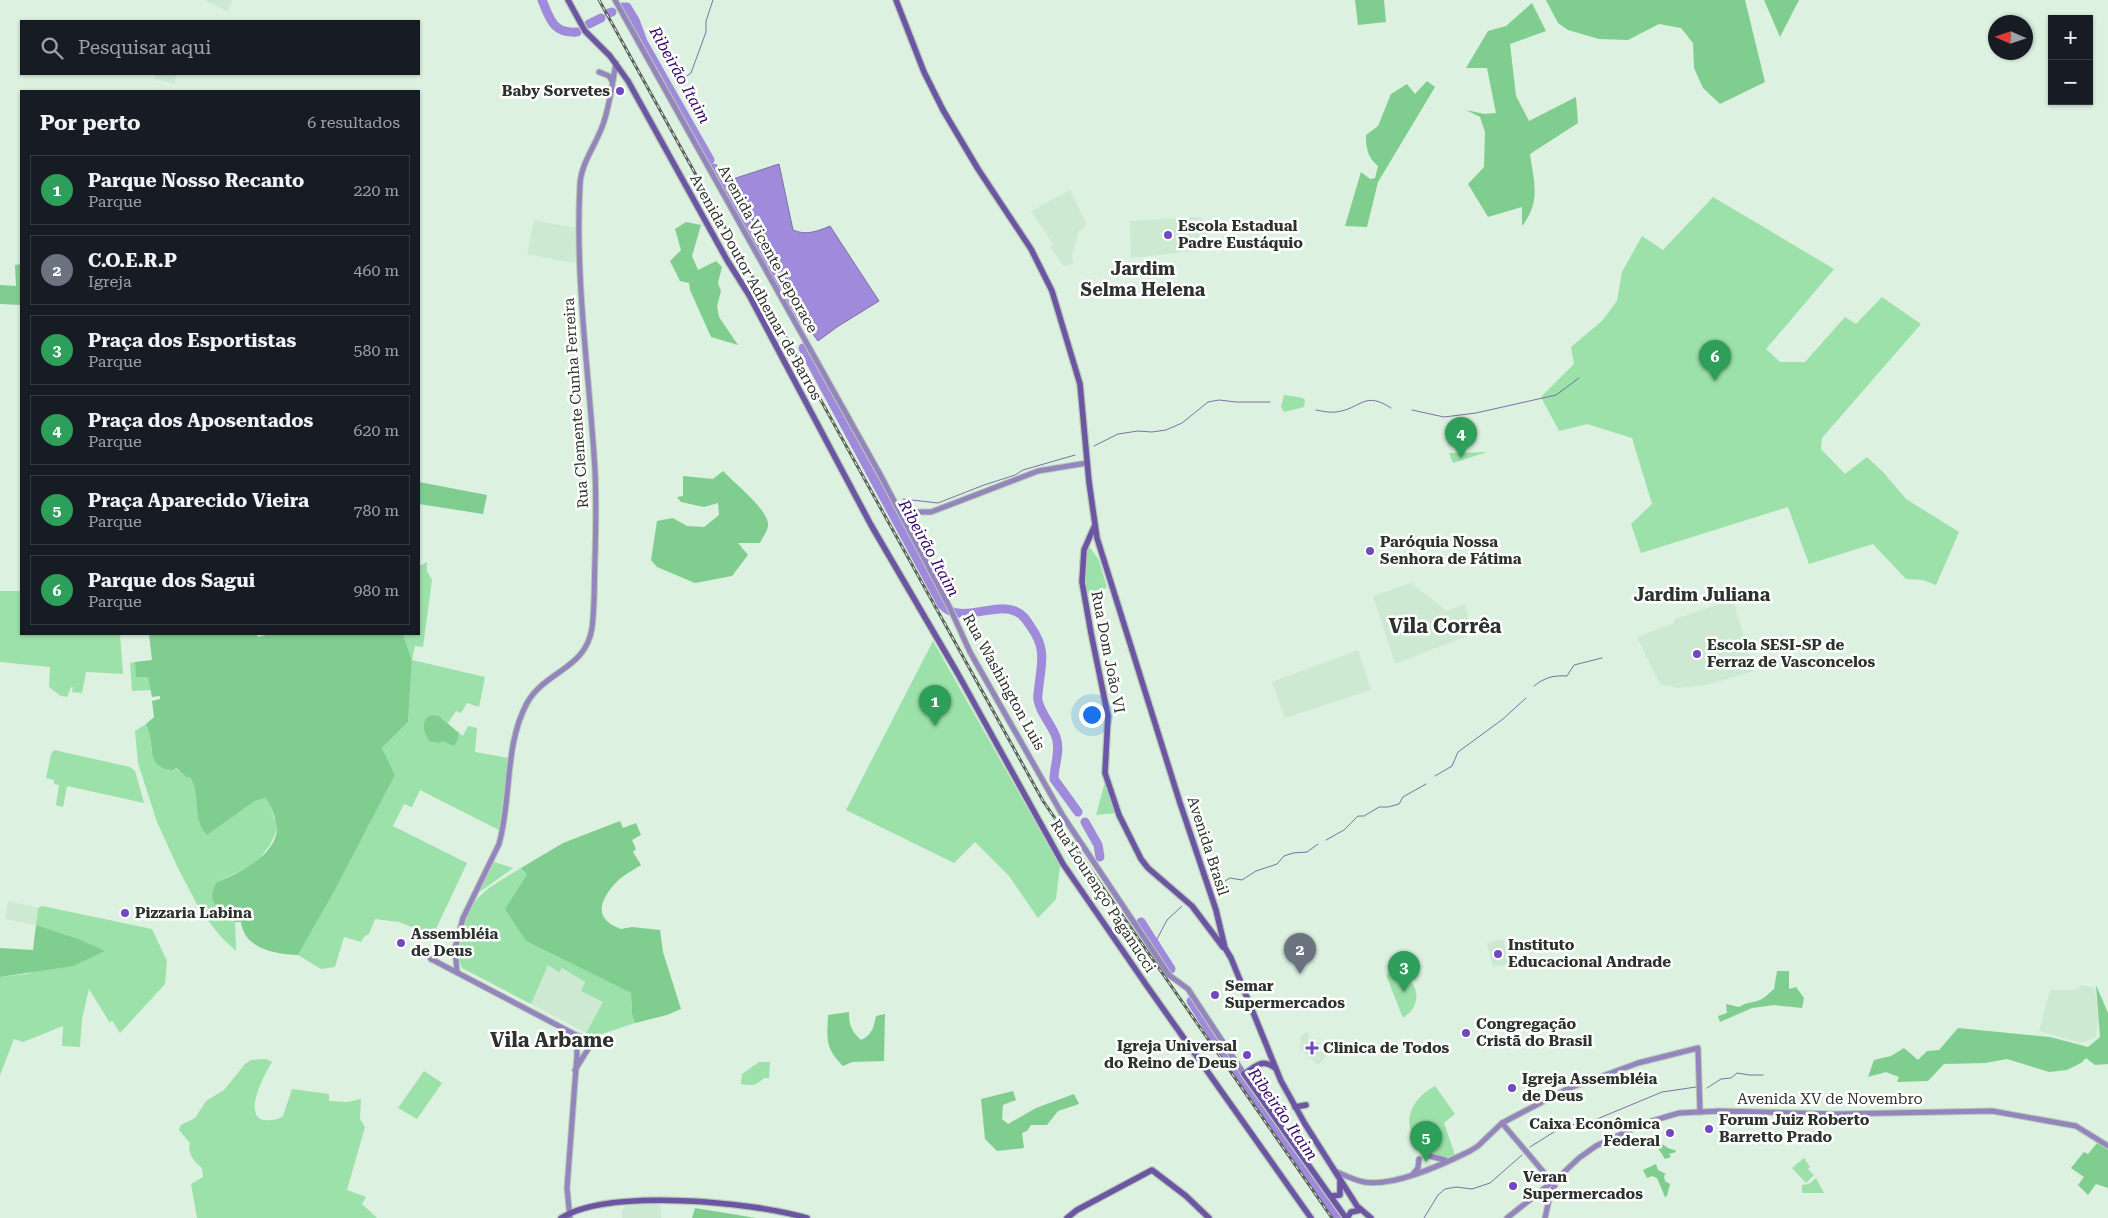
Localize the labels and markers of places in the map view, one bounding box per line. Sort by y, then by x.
place label: Baby Sorvetes [502,82,610,100]
marker: Baby Sorvetes [614,85,626,97]
place label: Escola Estadual Padre Eustáquio [1178,217,1303,252]
marker: Escola Estadual Padre Eustáquio [1162,229,1174,241]
pin: 6 [1699,340,1731,381]
pin: 4 [1445,417,1477,458]
place label: Paróquia Nossa Senhora de Fátima [1380,533,1522,568]
marker: Paróquia Nossa Senhora de Fátima [1364,545,1376,557]
place label: Escola SESI-SP de Ferraz de Vasconcelos [1707,636,1875,671]
marker: Escola SESI-SP de Ferraz de Vasconcelos [1691,648,1703,660]
pin: 1 [919,685,951,726]
place label: Pizzaria Labina [135,904,252,922]
marker: Pizzaria Labina [119,907,131,919]
place label: Assembléia de Deus [411,925,498,960]
pin: 2 [1284,933,1316,974]
place label: Instituto Educacional Andrade [1508,936,1671,971]
marker: Assembléia de Deus [395,937,407,949]
marker: Instituto Educacional Andrade [1492,948,1504,960]
pin: 3 [1388,951,1420,992]
place label: Semar Supermercados [1225,977,1345,1012]
marker: Semar Supermercados [1209,989,1221,1001]
place label: Congregação Cristã do Brasil [1476,1015,1592,1050]
marker: Congregação Cristã do Brasil [1460,1027,1472,1039]
place label: Igreja Universal do Reino de Deus [1104,1037,1237,1072]
place label: Clinica de Todos [1323,1039,1450,1057]
marker: Clinica de Todos [1305,1041,1319,1055]
marker: Igreja Universal do Reino de Deus [1241,1049,1253,1061]
place label: Igreja Assembléia de Deus [1522,1070,1658,1105]
marker: Igreja Assembléia de Deus [1506,1082,1518,1094]
place label: Forum Juiz Roberto Barretto Prado [1719,1111,1870,1146]
place label: Caixa Econômica Federal [1529,1115,1660,1150]
pin: 5 [1410,1121,1442,1162]
marker: Forum Juiz Roberto Barretto Prado [1703,1123,1715,1135]
marker: Caixa Econômica Federal [1664,1127,1676,1139]
place label: Veran Supermercados [1523,1168,1643,1203]
marker: Veran Supermercados [1507,1180,1519,1192]

